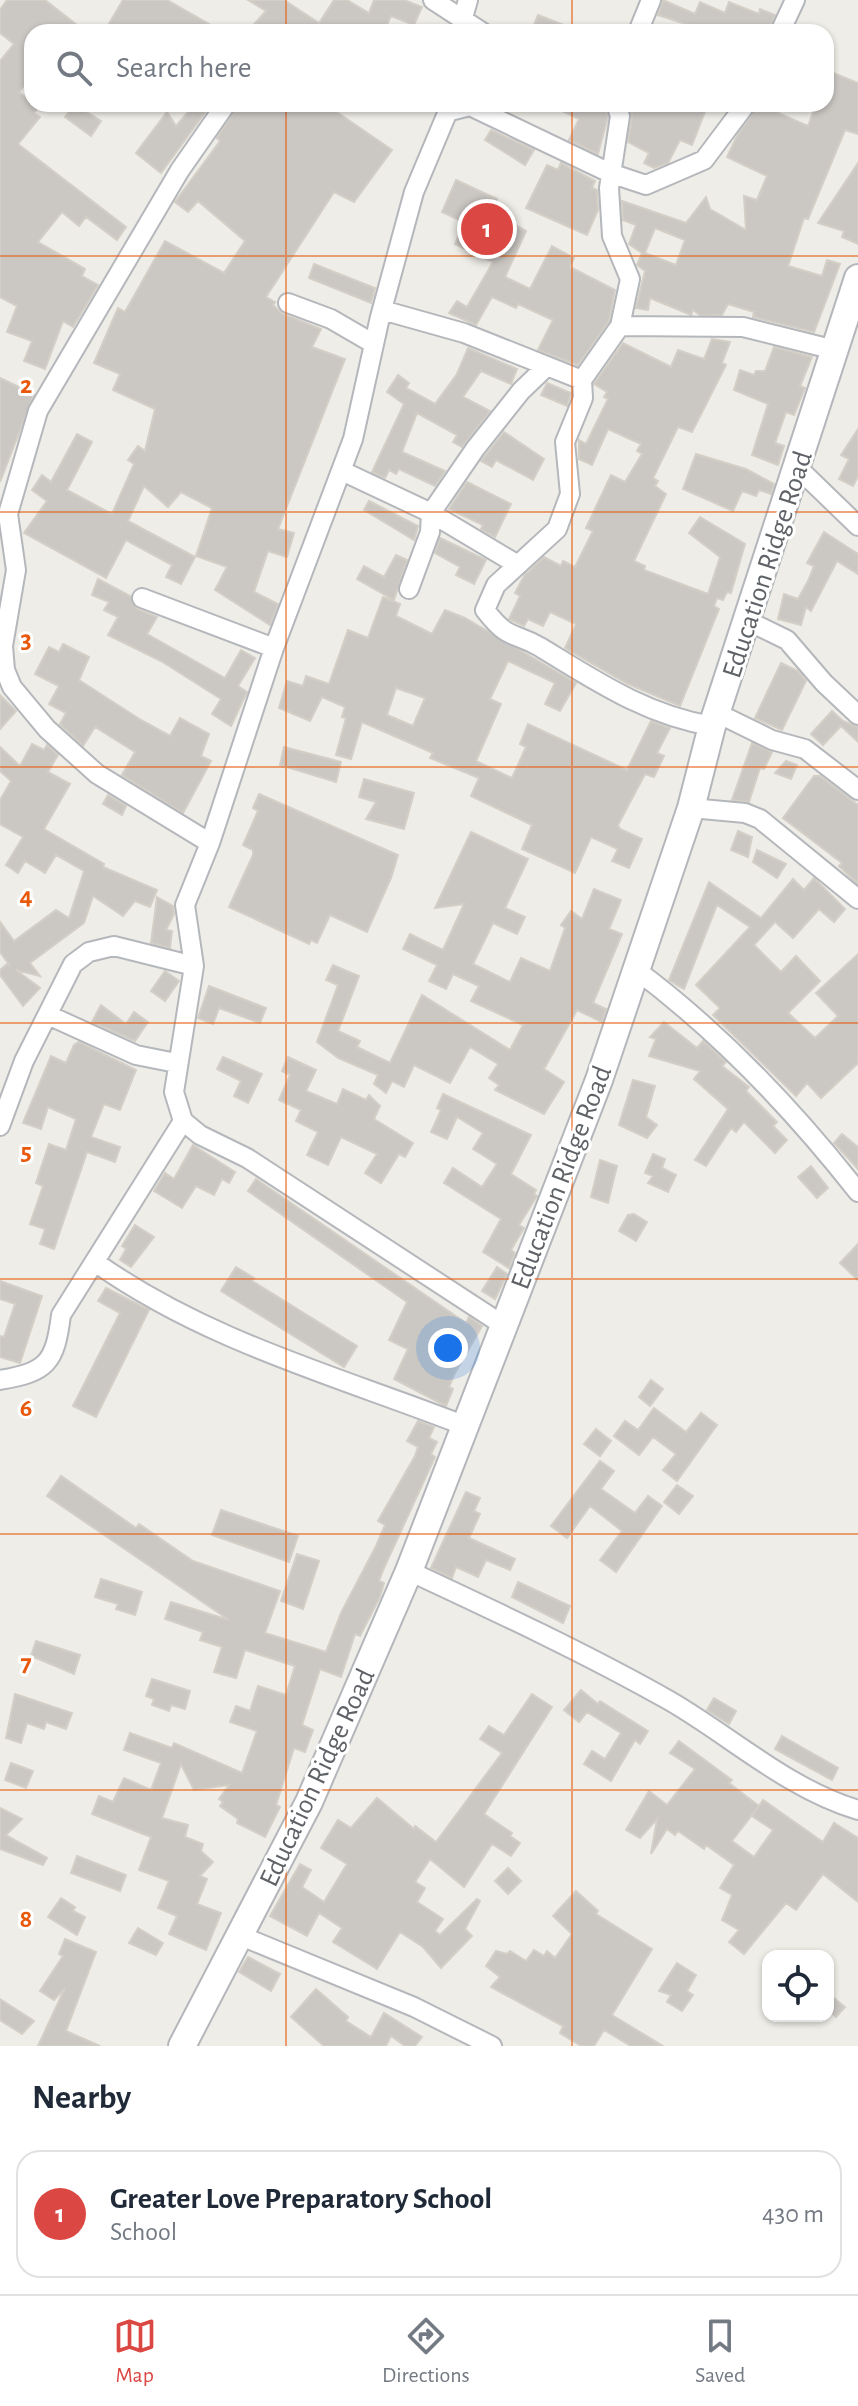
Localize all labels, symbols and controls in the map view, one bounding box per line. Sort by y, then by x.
search box [24,24,834,112]
icon: search [52,46,96,90]
text: Search here [116,53,252,83]
pin: 1 [461,199,513,259]
text: 2 [20,372,32,398]
street label: Education Ridge Road [718,448,818,682]
text: 3 [20,627,32,653]
text: 4 [19,883,33,909]
street label: Education Ridge Road [506,1062,617,1293]
text: 5 [20,1139,32,1165]
your location [428,1328,468,1368]
text: 6 [20,1395,32,1421]
text: 7 [20,1650,32,1676]
street label: Education Ridge Road [255,1665,381,1891]
text: 8 [20,1906,32,1932]
map controls [762,1950,834,2022]
button: locate [762,1950,834,2022]
text: Nearby [32,2081,131,2115]
text: Greater Love Preparatory School [110,2184,492,2214]
text: 1 [55,2201,65,2227]
text: 430 m [762,2201,824,2227]
text: School [110,2219,177,2245]
tab: Map [113,2314,157,2388]
tab: Directions [382,2314,470,2388]
tab: Saved [695,2314,745,2388]

